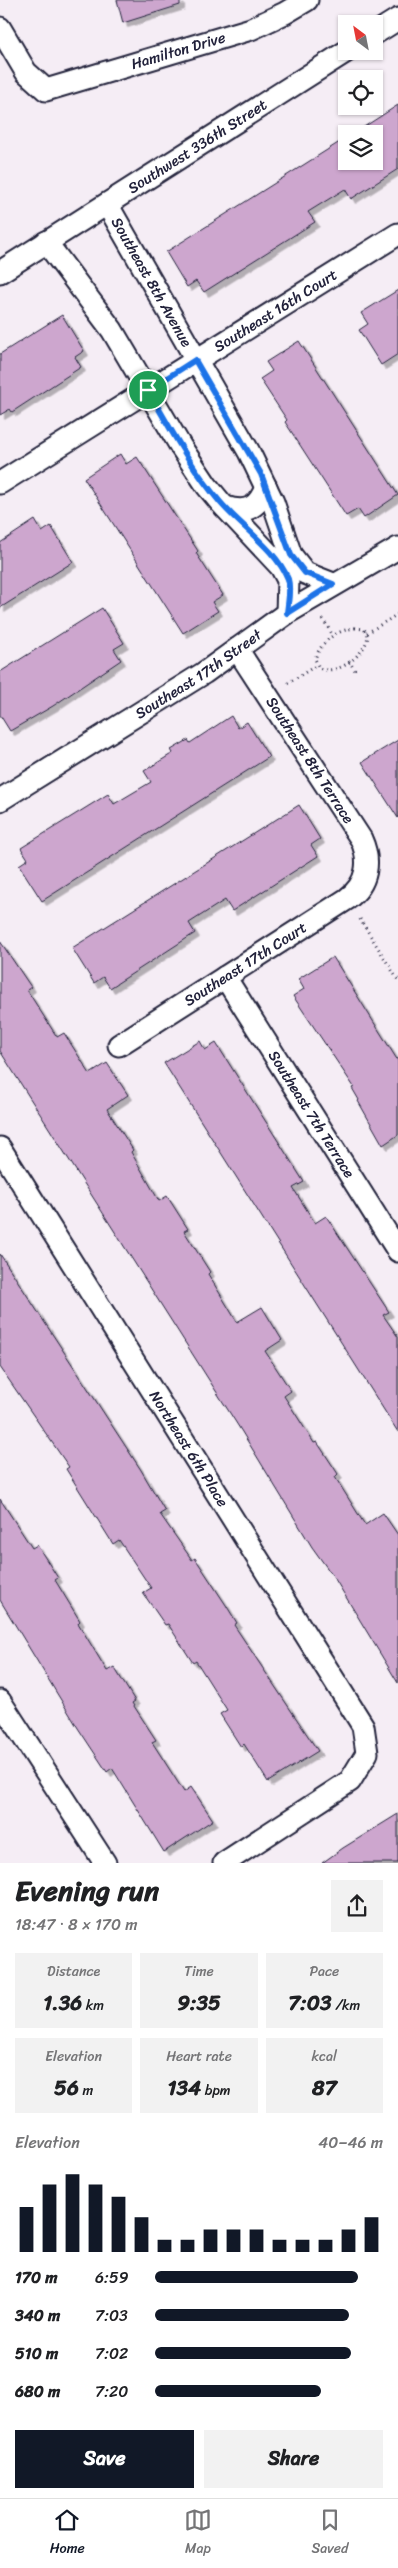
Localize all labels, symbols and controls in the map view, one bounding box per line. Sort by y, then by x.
north arrow [338,15,382,60]
map controls [338,15,383,170]
street label: Hamilton Drive [128,24,229,77]
button: locate [338,70,383,115]
street label: Southwest 336th Street [122,92,273,201]
button: layers [338,125,383,170]
street label: Southeast 8th Avenue [104,212,199,352]
street label: Southeast 16th Court [208,262,343,359]
pin [127,369,169,411]
icon: arrive [134,376,162,404]
street label: Southeast 17th Street [130,622,268,726]
street label: Southeast 8th Terrace [259,691,361,829]
street label: Southeast 17th Court [178,915,313,1013]
street label: Southeast 7th Terrace [261,1045,362,1183]
street label: Northeast 6th Place [142,1385,236,1512]
text: Evening run [15,1866,159,1915]
button: share [331,1880,383,1932]
text: 18:47 · 8 × 170 m [15,1910,138,1939]
text: Distance [47,1959,100,1984]
text: Time [184,1959,214,1984]
text: Pace [309,1959,339,1984]
text: 1.36 [43,1984,82,2022]
text: 9:35 [177,1984,221,2022]
text: 7:03 [288,1984,332,2022]
text: km [82,1993,104,2018]
text: /km [332,1993,360,2018]
text: Elevation [45,2044,102,2069]
text: Heart rate [166,2044,232,2069]
text: kcal [312,2044,337,2069]
text: 56 [54,2069,79,2107]
text: 134 [167,2069,201,2107]
text: 87 [312,2069,337,2107]
text: m [79,2078,93,2103]
text: bpm [201,2078,231,2103]
text: Elevation [15,2128,80,2157]
text: 40–46 m [318,2128,383,2157]
text: 170 m [15,2263,58,2292]
text: 6:59 [95,2263,129,2292]
text: 340 m [15,2301,60,2330]
text: 7:03 [95,2301,128,2330]
text: 510 m [15,2339,58,2368]
text: 7:02 [95,2339,128,2368]
text: 680 m [15,2377,60,2406]
text: 7:20 [95,2377,128,2406]
button: Save [15,2430,194,2488]
button: Share [204,2430,383,2488]
tab: Home [50,2506,85,2561]
tab: Map [184,2506,212,2561]
tab: Saved [311,2506,348,2561]

